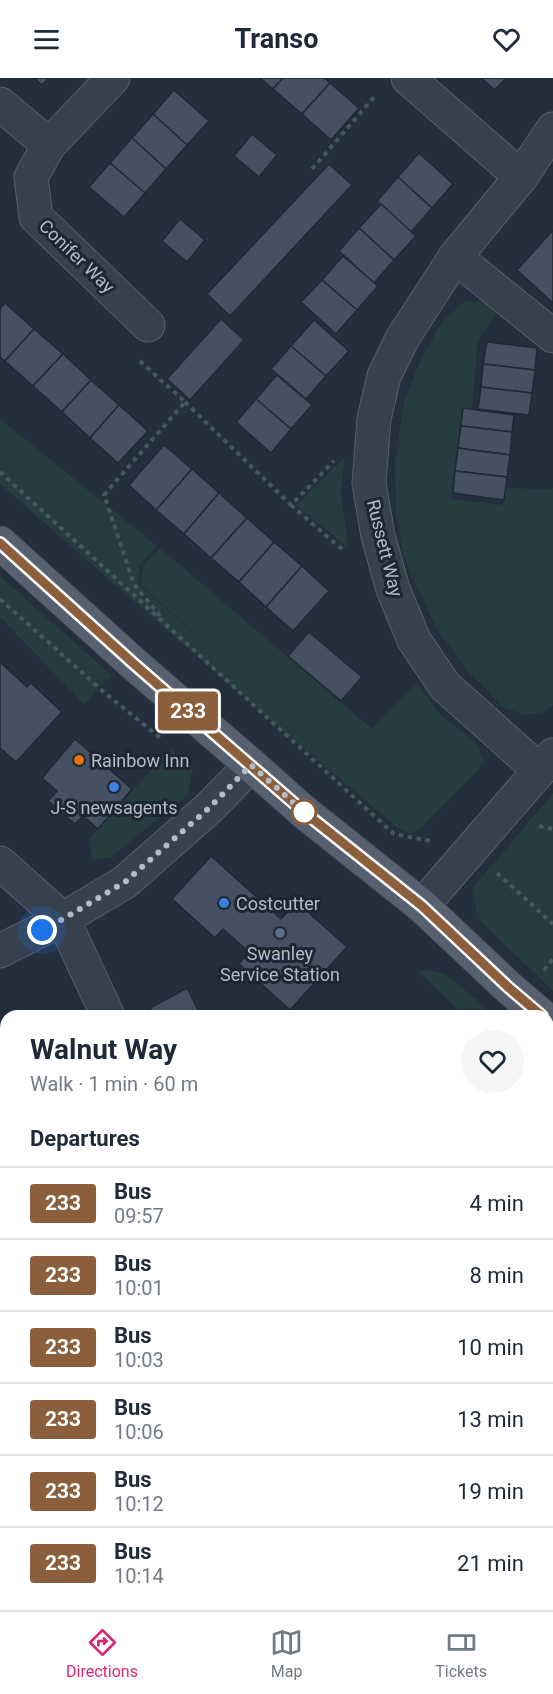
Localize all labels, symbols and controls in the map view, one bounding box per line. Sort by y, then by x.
icon: menu [30,23,63,56]
text: Transo [235,23,318,55]
icon: heart [490,23,523,56]
street label: Conifer Way [35,215,119,297]
street label: Russett Way [363,497,407,599]
line badge: 233 [154,692,222,730]
text: 233 [170,699,206,723]
place label: Rainbow Inn [91,750,189,771]
marker: Rainbow Inn [72,753,86,767]
marker: J-S newsagents [107,780,121,794]
place label: J-S newsagents [51,797,177,818]
unlabelled marker [291,799,317,825]
place label: Costcutter [236,893,320,914]
marker: Costcutter [217,896,231,910]
your location [27,915,57,945]
marker: Swanley Service Station [273,926,287,940]
place label: Swanley Service Station [220,943,340,985]
button: heart [461,1030,524,1093]
text: Walnut Way [30,1033,177,1066]
text: Walk · 1 min · 60 m [30,1072,198,1096]
text: Departures [30,1126,140,1151]
text: Bus [114,1179,152,1204]
text: 233 [45,1191,81,1215]
text: 4 min [469,1191,524,1216]
text: 09:57 [114,1204,164,1228]
text: Bus [114,1251,152,1276]
text: 233 [45,1263,81,1287]
text: 8 min [469,1263,524,1288]
text: 10:01 [114,1276,164,1300]
text: Bus [114,1323,152,1348]
text: 233 [45,1335,81,1359]
text: 10 min [457,1335,524,1360]
text: 10:03 [114,1348,164,1372]
text: Bus [114,1395,152,1420]
text: 233 [45,1407,81,1431]
text: 13 min [457,1407,524,1432]
text: 10:06 [114,1420,164,1444]
text: Bus [114,1467,152,1492]
text: 233 [45,1479,81,1503]
text: 19 min [457,1479,524,1504]
text: 10:12 [114,1492,164,1516]
text: Bus [114,1539,152,1564]
text: 233 [45,1551,81,1575]
text: 21 min [457,1551,524,1576]
text: 10:14 [114,1564,164,1588]
tab: Directions [66,1626,138,1681]
tab: Map [270,1626,303,1681]
tab: Tickets [435,1626,487,1681]

